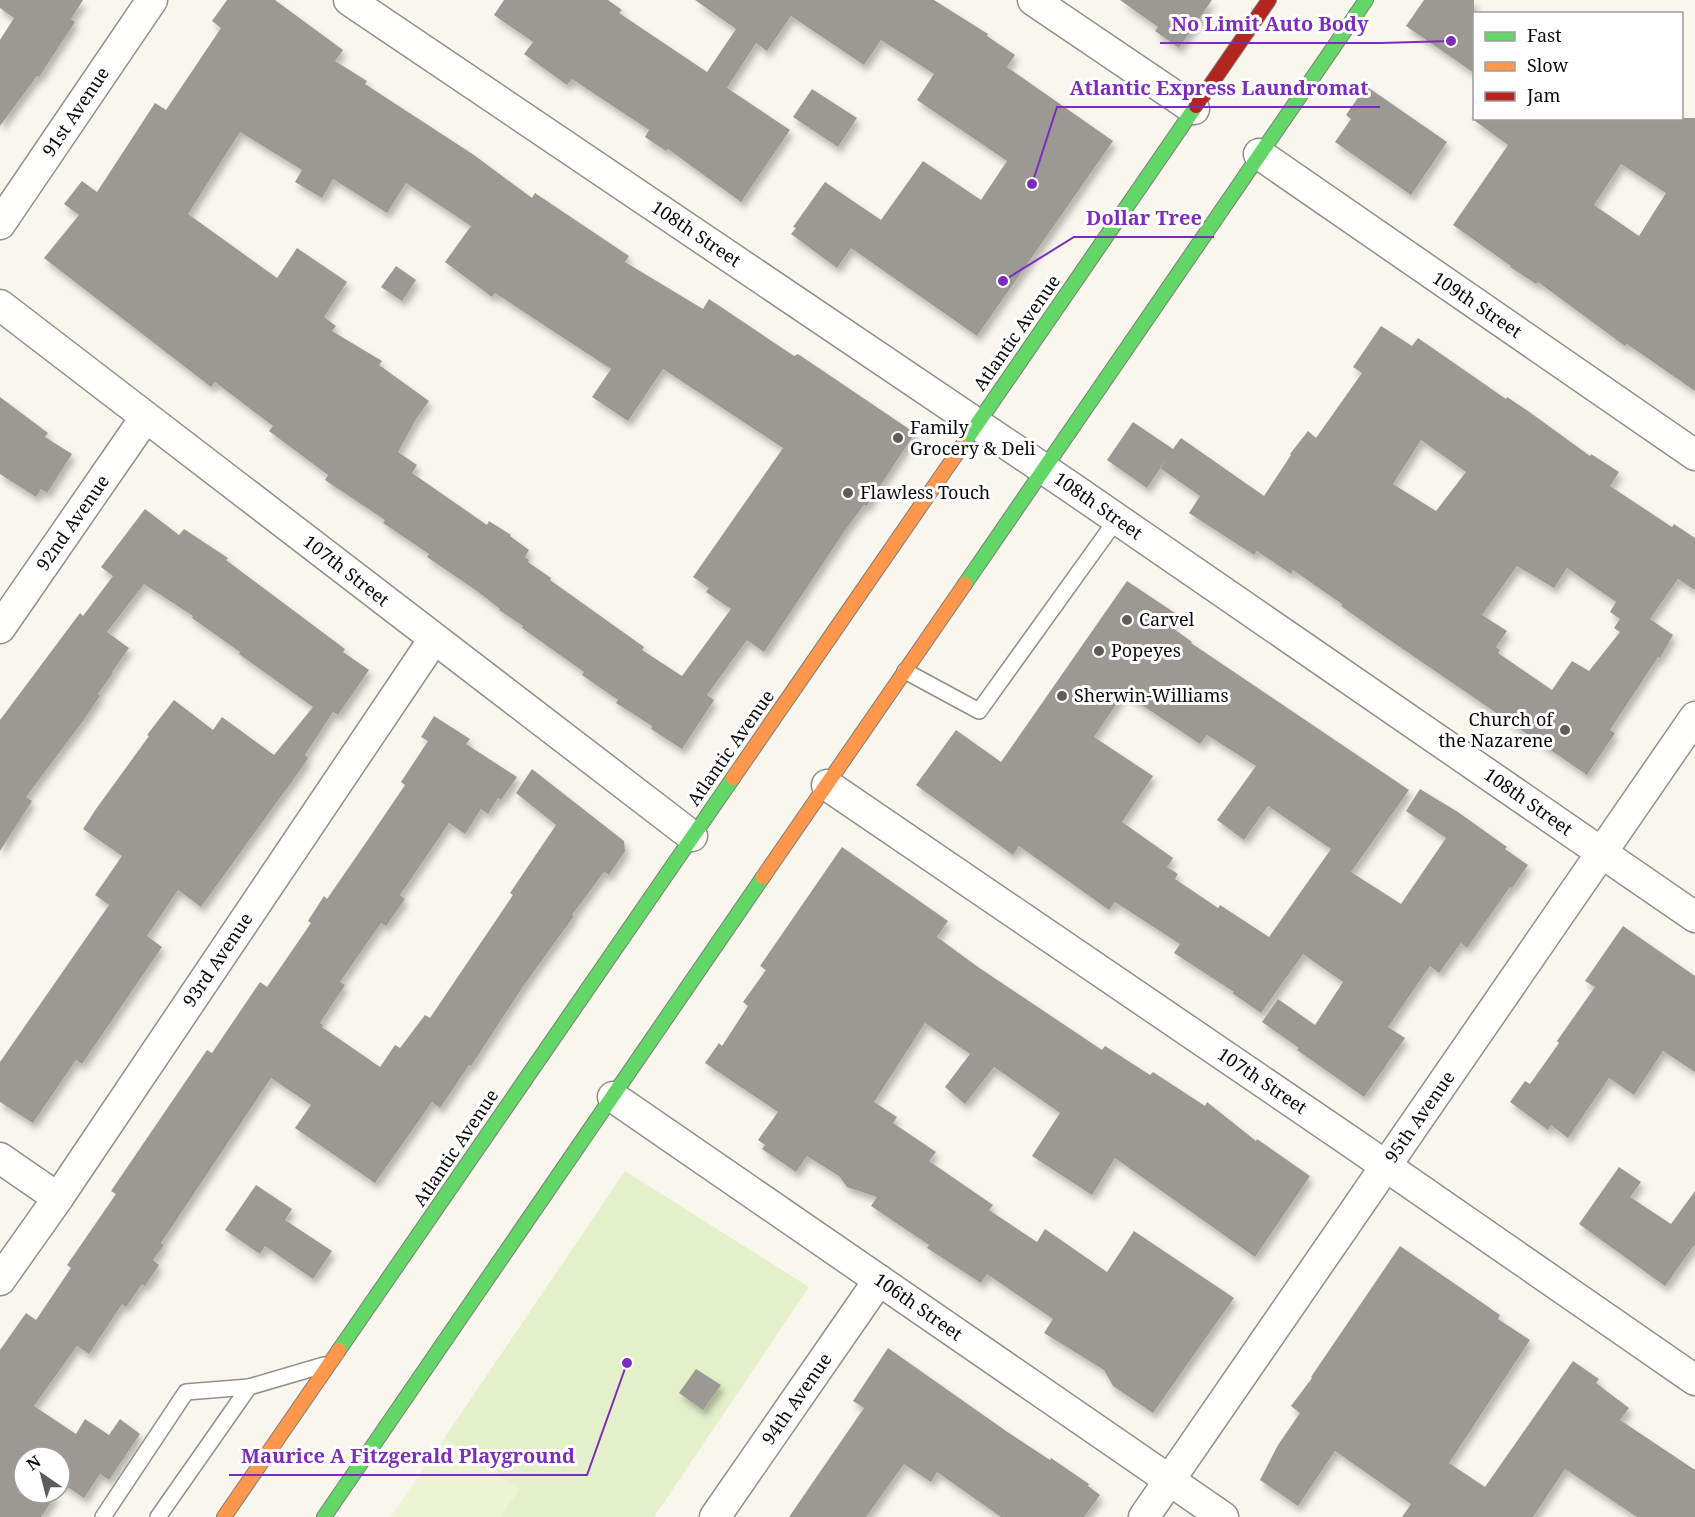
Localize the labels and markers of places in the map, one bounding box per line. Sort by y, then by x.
callout: No Limit Auto Body [1160,5,1381,43]
callout: Atlantic Express Laundromat [1057,69,1380,107]
callout: Dollar Tree [1074,199,1214,237]
place label: Family Grocery & Deli [910,415,1036,460]
marker: Family Grocery & Deli [891,431,905,445]
place label: Flawless Touch [860,480,990,504]
marker: Flawless Touch [841,486,855,500]
place label: Carvel [1139,607,1195,631]
marker: Carvel [1120,613,1134,627]
place label: Popeyes [1111,638,1181,662]
marker: Popeyes [1092,644,1106,658]
place label: Sherwin-Williams [1074,683,1229,707]
marker: Sherwin-Williams [1055,689,1069,703]
place label: Church of the Nazarene [1438,707,1554,752]
marker: Church of the Nazarene [1558,723,1572,737]
callout: Maurice A Fitzgerald Playground [229,1437,587,1475]

